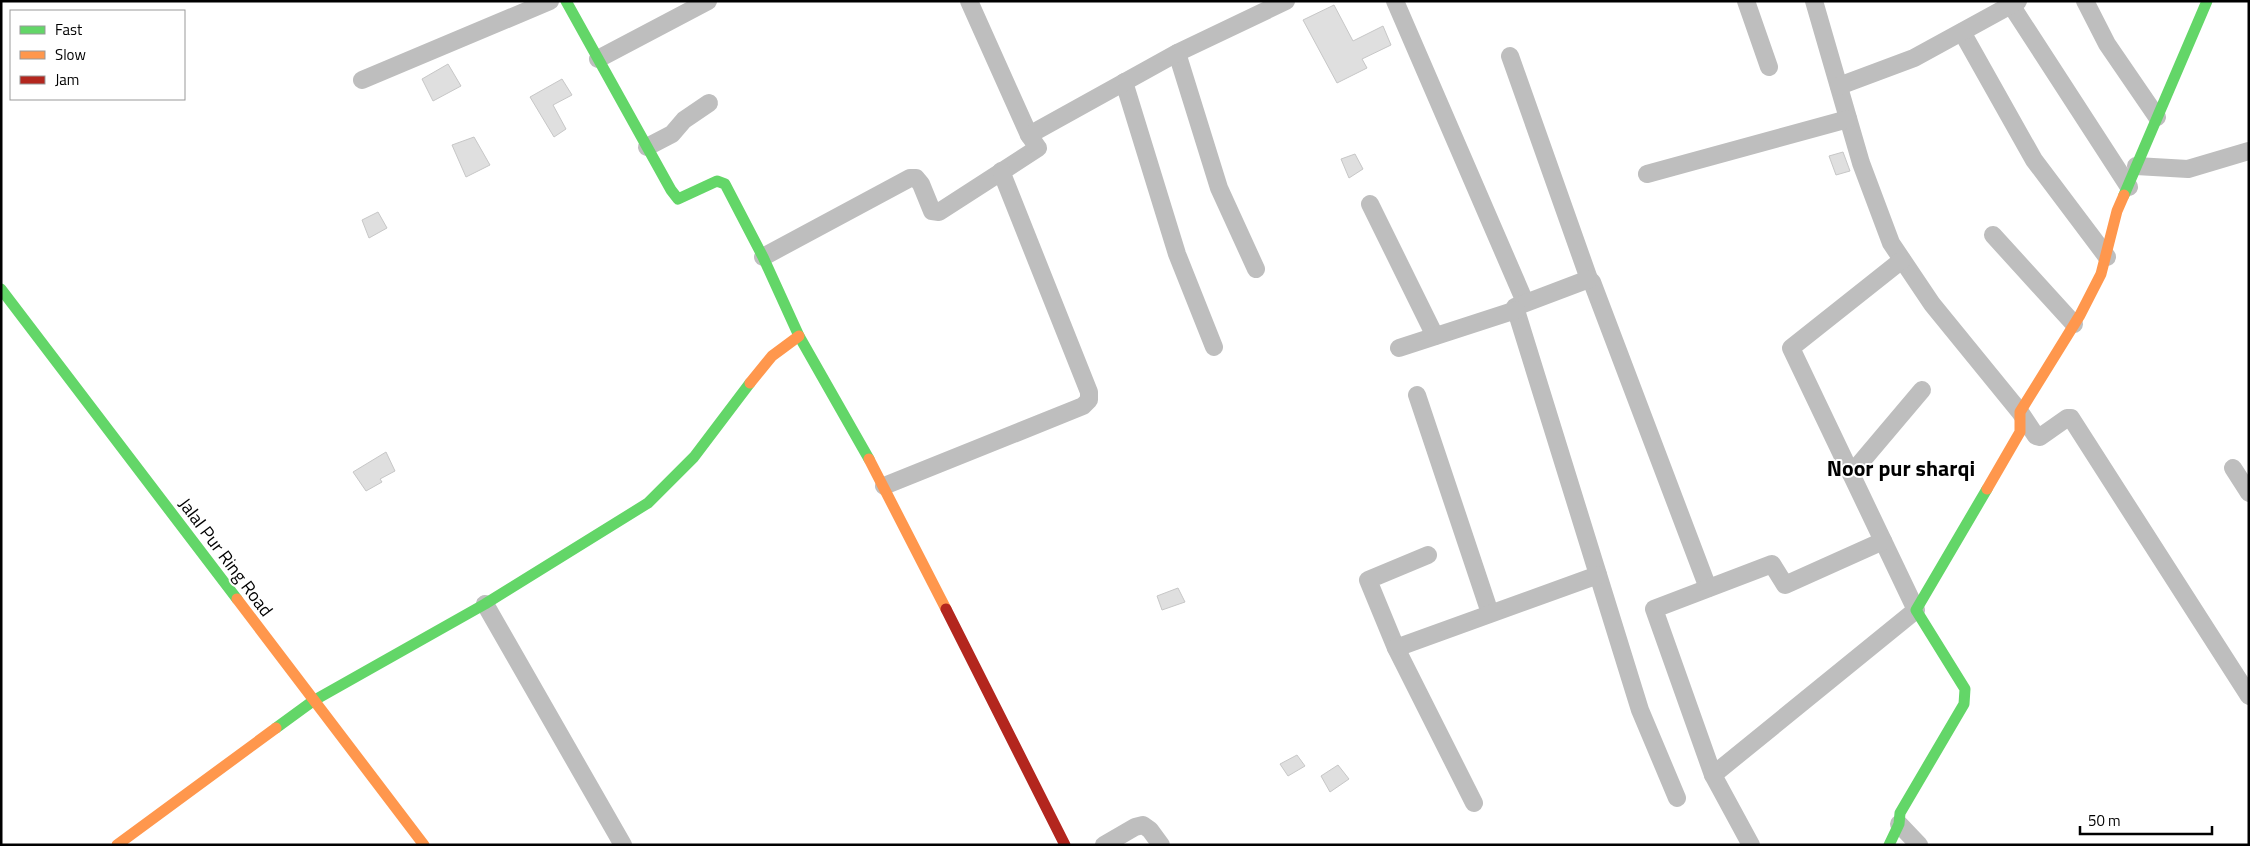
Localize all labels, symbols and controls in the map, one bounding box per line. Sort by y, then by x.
legend [10,10,185,100]
text: Fast [55,18,83,41]
text: Slow [55,43,86,66]
text: Jam [55,68,79,91]
district label: Noor pur sharqi [1827,451,1975,485]
street label: Jalal Pur Ring Road [172,492,280,622]
scale bar [2080,804,2212,836]
text: 50 m [2088,809,2121,832]

